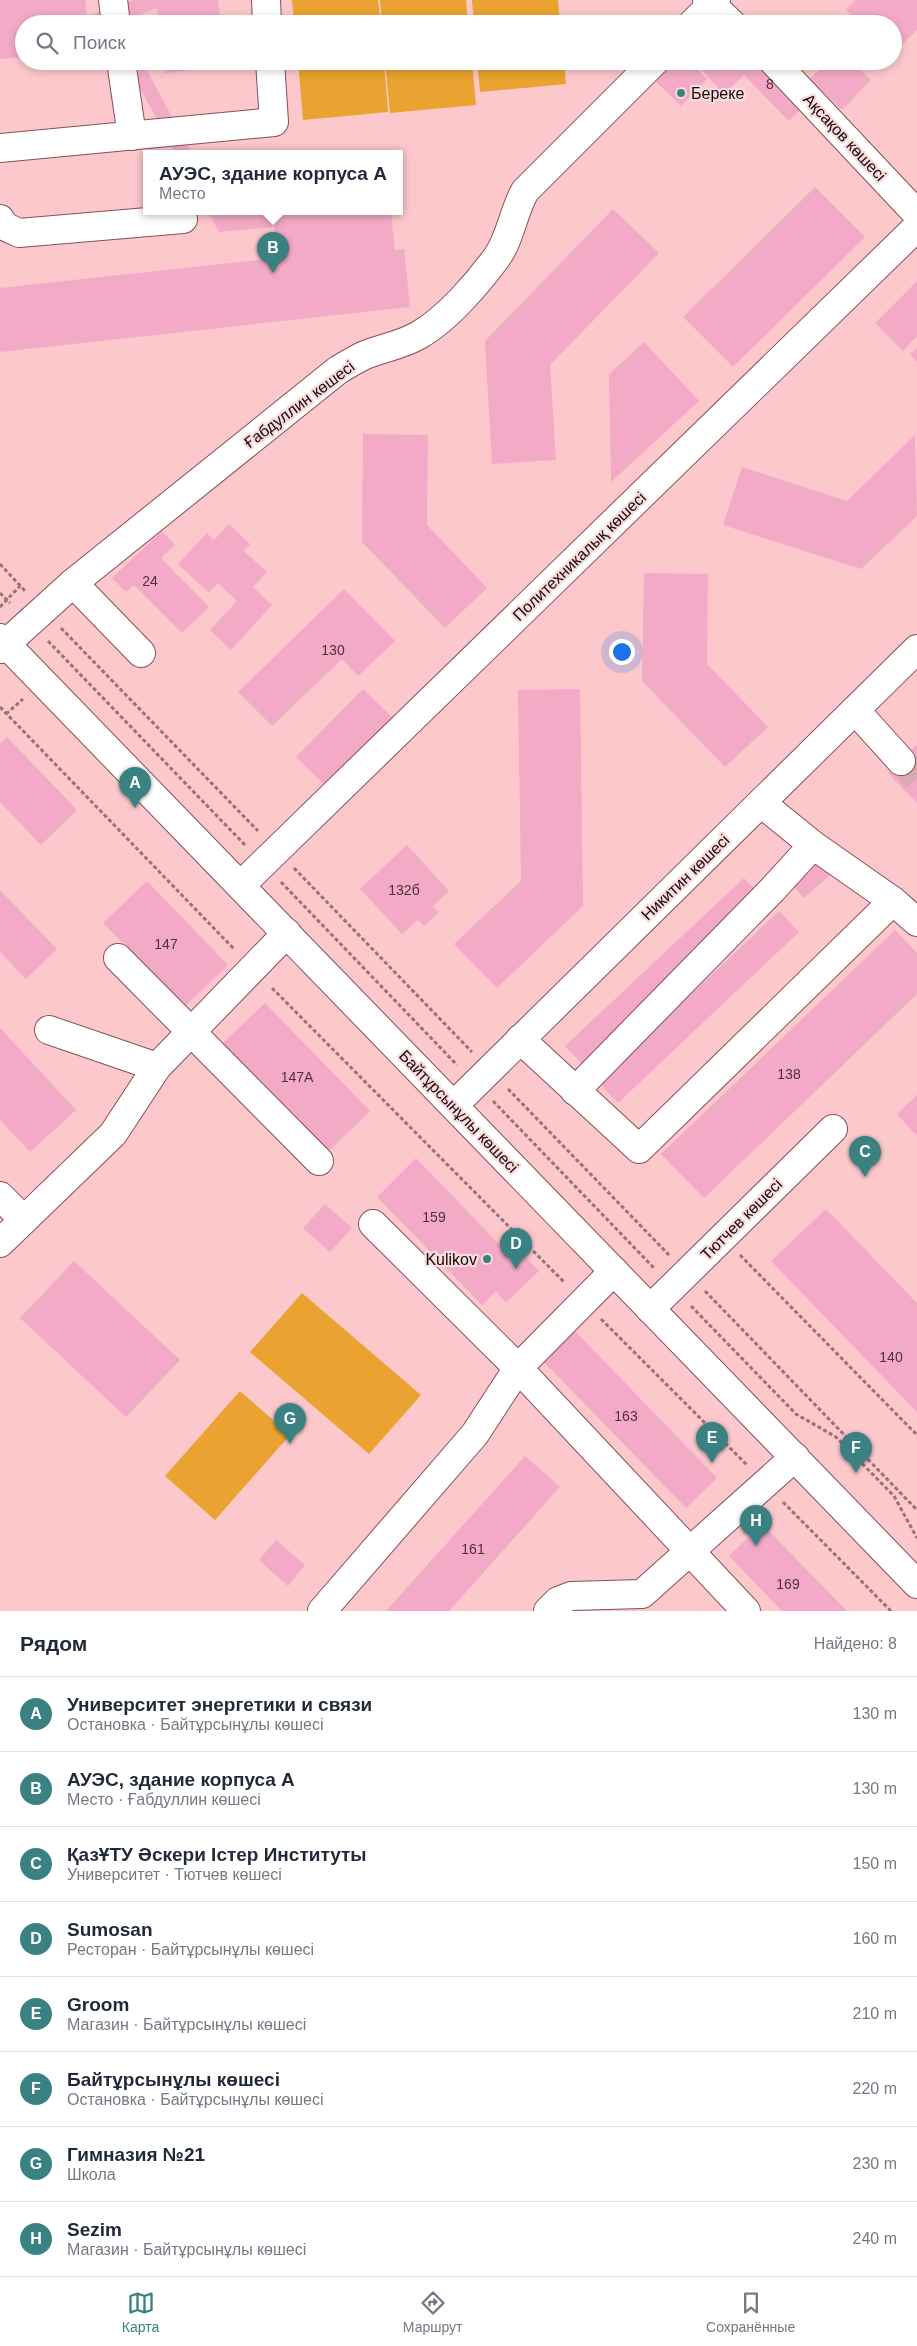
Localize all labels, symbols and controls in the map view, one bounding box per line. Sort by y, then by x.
search box [15,15,902,70]
icon: search [33,29,61,57]
text: Поиск [73,32,126,53]
house number: 8 [766,76,774,92]
place label: Береке [691,85,744,102]
marker: Береке [675,87,687,99]
street label: Ақсақов көшесі [800,90,889,184]
popup [143,150,403,215]
text: АУЭС, здание корпуса A [159,163,387,184]
text: Место [159,185,206,202]
pin: B [257,232,289,273]
street label: Ғабдуллин көшесі [240,358,358,452]
street label: Политехникалық көшесі [510,489,649,624]
house number: 24 [142,573,158,589]
your location [609,639,635,665]
house number: 130 [321,642,345,658]
pin: A [119,767,151,808]
street label: Никитин көшесі [638,831,733,923]
house number: 132б [388,882,420,898]
house number: 147 [154,936,178,952]
street label: Байтұрсынұлы көшесі [396,1047,521,1176]
house number: 138 [777,1066,801,1082]
house number: 147А [281,1069,314,1085]
pin: C [849,1136,881,1177]
street label: Тютчев көшесі [697,1175,785,1263]
house number: 159 [422,1209,446,1225]
pin: D [500,1228,532,1269]
place label: Kulikov [425,1251,477,1268]
marker: Kulikov [481,1253,493,1265]
house number: 140 [879,1349,903,1365]
pin: G [274,1403,306,1444]
house number: 163 [614,1408,638,1424]
pin: E [696,1422,728,1463]
pin: F [840,1432,872,1473]
pin: H [740,1505,772,1546]
house number: 161 [461,1541,485,1557]
house number: 169 [776,1576,800,1592]
text: Рядом [20,1632,87,1655]
text: Найдено: 8 [814,1635,897,1652]
text: Университет энергетики и связи [67,1694,372,1715]
text: A [30,1705,42,1722]
text: 130 m [853,1705,897,1722]
text: Остановка · Байтұрсынұлы көшесі [67,1716,324,1733]
text: АУЭС, здание корпуса A [67,1769,295,1790]
text: B [30,1780,42,1797]
text: 130 m [853,1780,897,1797]
text: Место · Ғабдуллин көшесі [67,1791,261,1808]
text: ҚазҰТУ Әскери Істер Институты [67,1844,367,1865]
text: C [30,1855,42,1872]
text: 150 m [853,1855,897,1872]
text: Университет · Тютчев көшесі [67,1866,282,1883]
text: Sumosan [67,1919,153,1940]
text: D [30,1930,42,1947]
text: 160 m [853,1930,897,1947]
text: Ресторан · Байтұрсынұлы көшесі [67,1941,314,1958]
text: Groom [67,1994,129,2015]
text: E [31,2005,41,2022]
text: 210 m [853,2005,897,2022]
text: Магазин · Байтұрсынұлы көшесі [67,2016,306,2033]
text: Байтұрсынұлы көшесі [67,2069,280,2090]
text: F [31,2080,41,2097]
text: 220 m [853,2080,897,2097]
text: Остановка · Байтұрсынұлы көшесі [67,2091,324,2108]
text: Гимназия №21 [67,2144,205,2165]
text: G [30,2155,42,2172]
text: 230 m [853,2155,897,2172]
text: Школа [67,2166,116,2183]
text: Sezim [67,2219,122,2240]
text: H [30,2230,42,2247]
text: 240 m [853,2230,897,2247]
text: Магазин · Байтұрсынұлы көшесі [67,2241,306,2258]
tab: Карта [122,2289,159,2335]
tab: Маршрут [403,2289,462,2335]
tab: Сохранённые [706,2289,795,2335]

